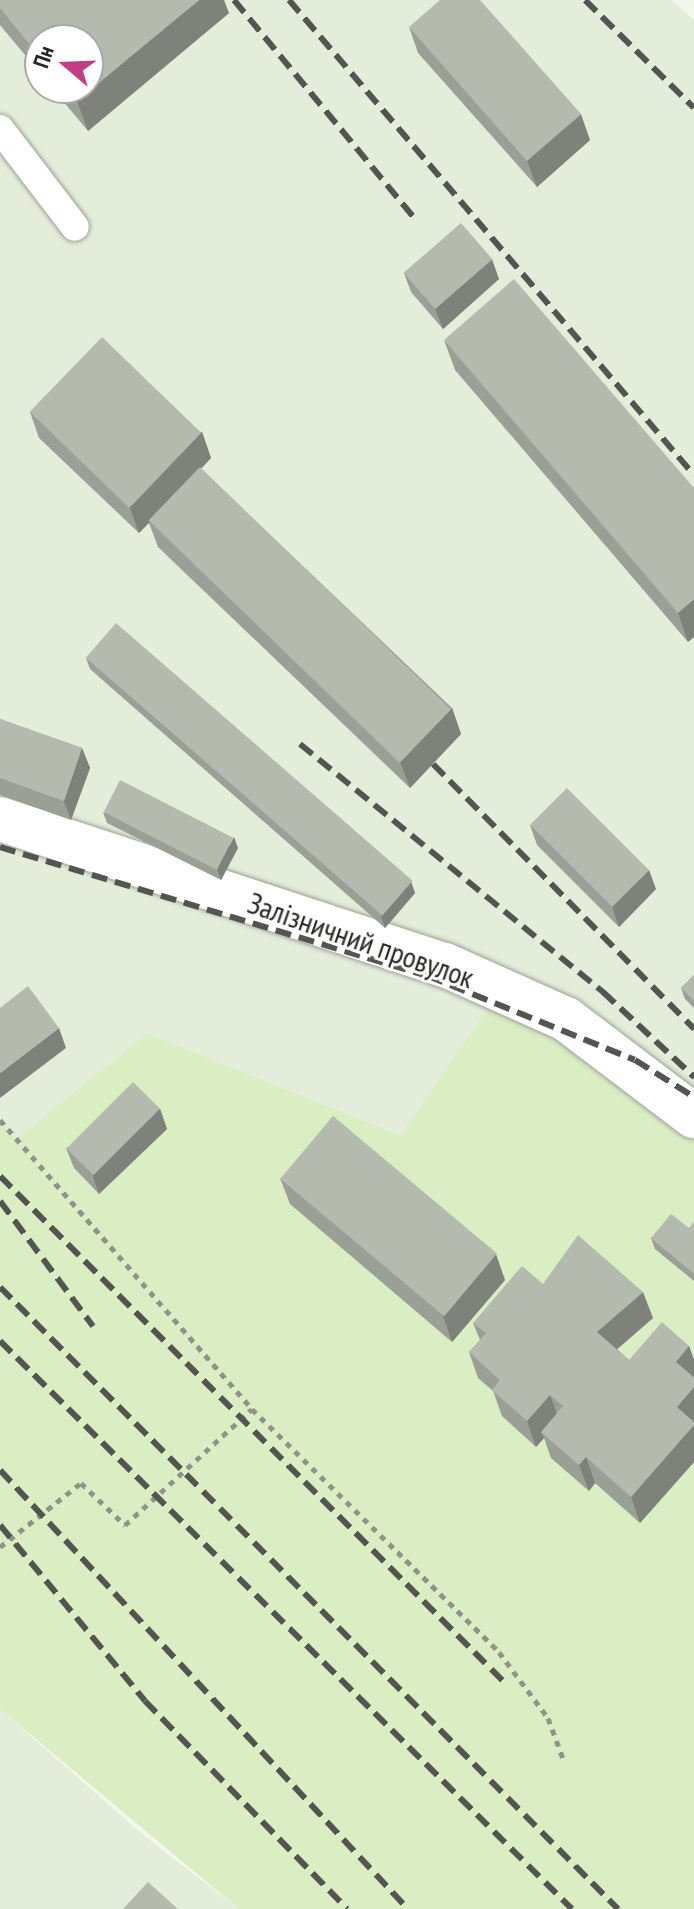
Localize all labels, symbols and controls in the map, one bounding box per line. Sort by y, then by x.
north arrow [24,24,104,104]
text: Пн [26,42,60,71]
street label: Залізничний провулок [243,884,479,996]

